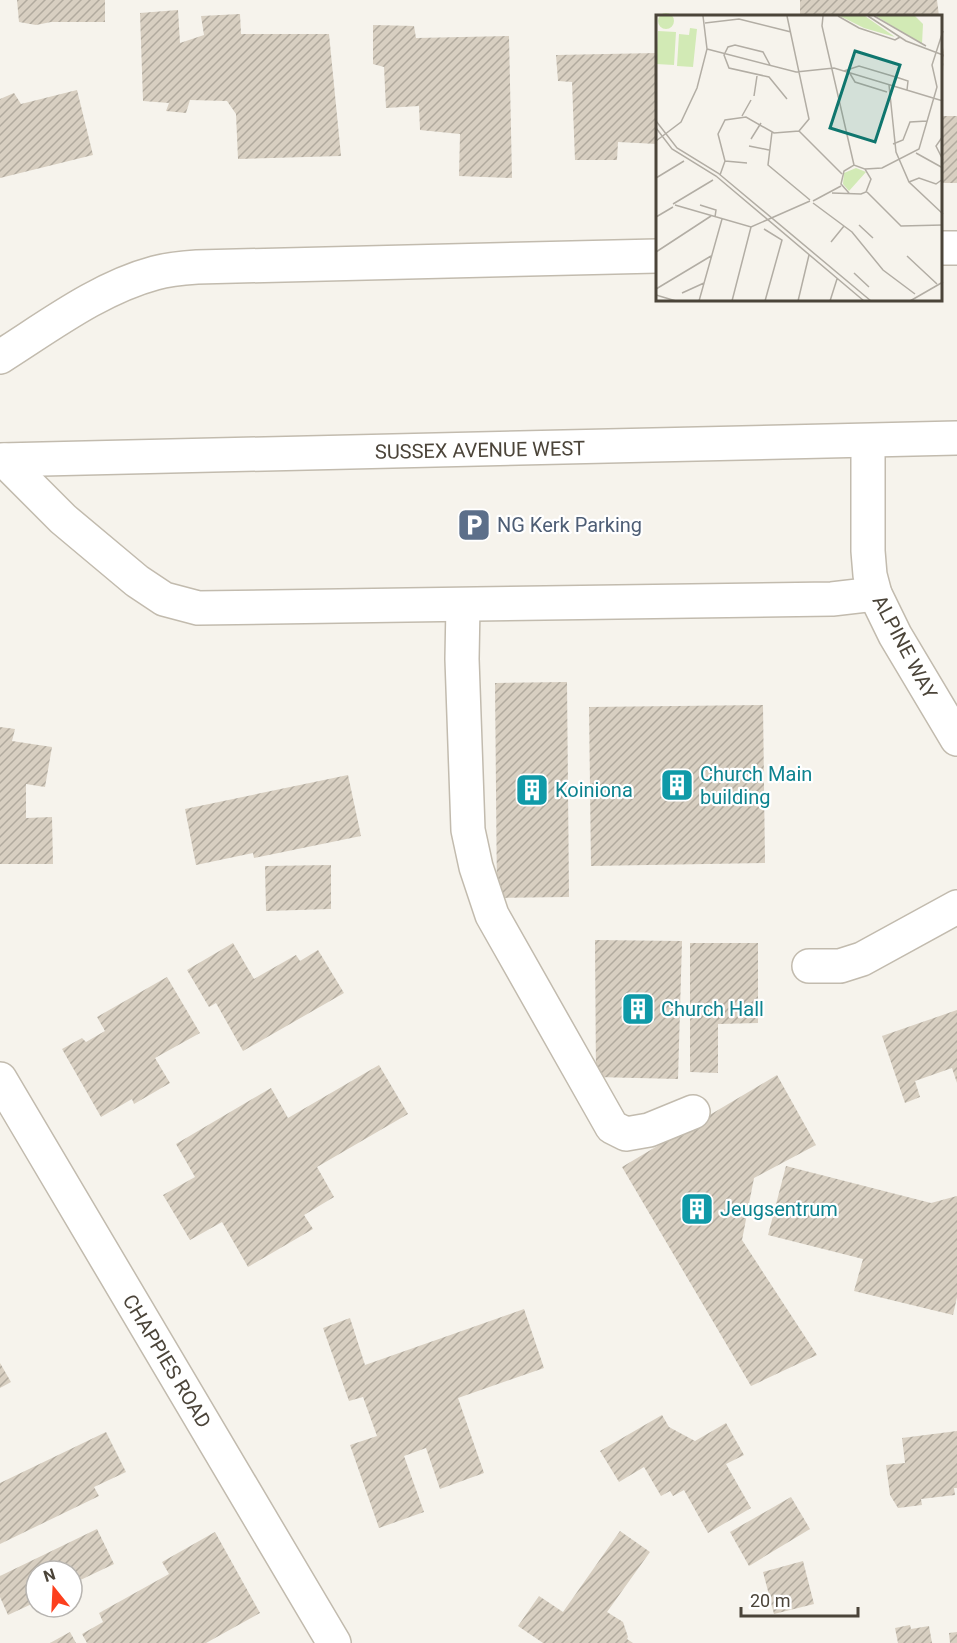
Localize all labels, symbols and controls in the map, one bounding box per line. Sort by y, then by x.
inset map [656,15,942,302]
street label: SUSSEX AVENUE WEST [375,436,585,464]
parking icon: NG Kerk Parking [456,507,492,543]
place label: NG Kerk Parking [497,513,642,537]
street label: ALPINE WAY [868,591,942,703]
place label: Church Main building [700,762,812,809]
building icon: Church Main building [659,767,695,803]
building icon: Koiniona [514,772,550,808]
place label: Koiniona [555,778,633,802]
building icon: Church Hall [620,991,656,1027]
place label: Church Hall [661,997,764,1021]
building icon: Jeugsentrum [679,1191,715,1227]
place label: Jeugsentrum [720,1197,838,1221]
street label: CHAPPIES ROAD [118,1290,216,1432]
north arrow [24,1559,84,1619]
text: N [41,1564,58,1586]
scale bar [741,1580,858,1618]
text: 20 m [750,1590,790,1611]

